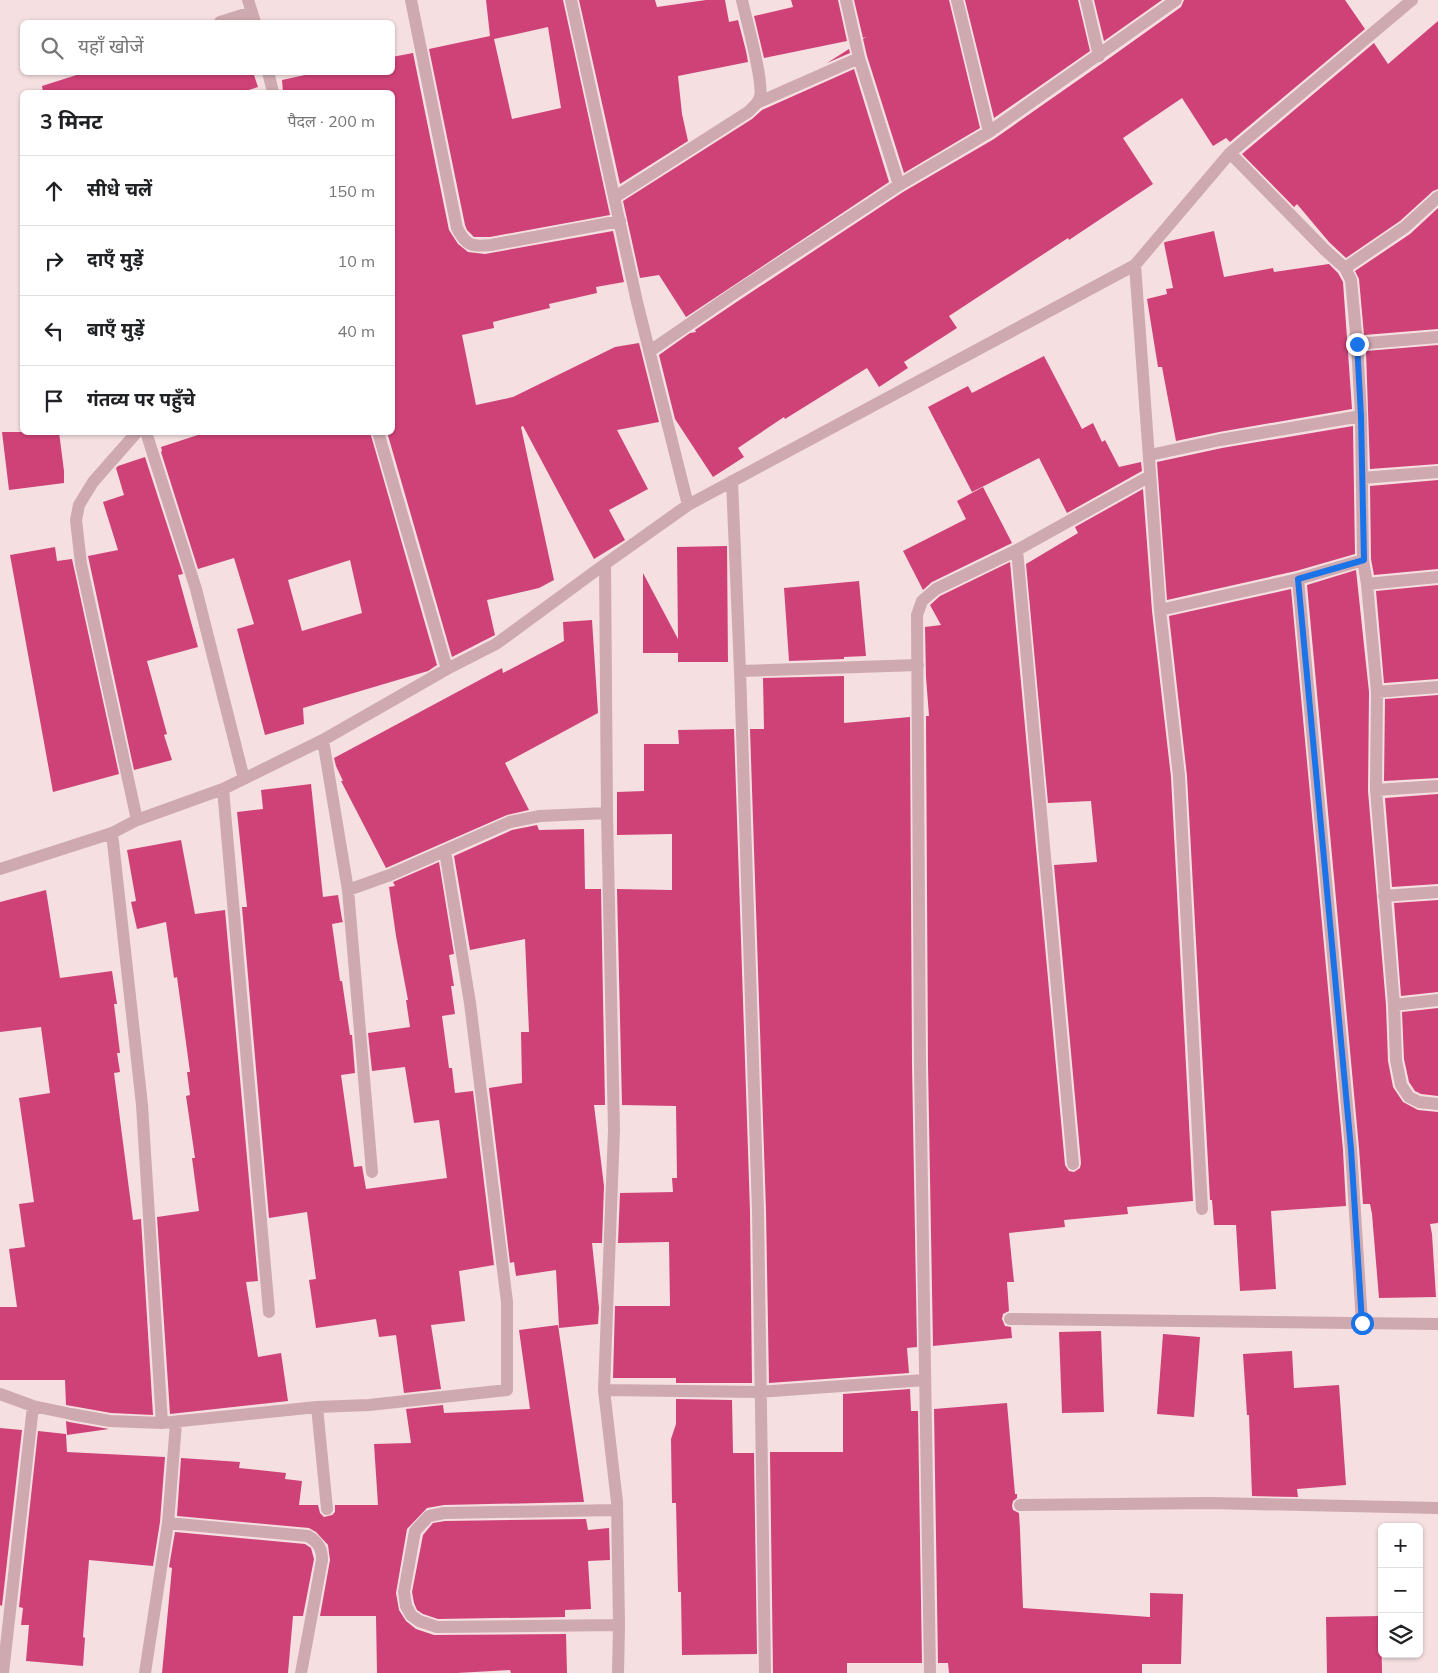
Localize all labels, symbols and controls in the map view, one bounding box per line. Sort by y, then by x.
search box [20,20,395,75]
icon: search [38,34,66,62]
text: यहाँ खोजें [78,34,144,58]
text: 3 मिनट [40,108,102,134]
text: पैदल · 200 m [287,111,375,131]
icon: ahead [40,177,68,205]
text: सीधे चलें [87,177,152,201]
text: 150 m [328,181,375,201]
icon: right [40,247,68,275]
text: दाएँ मुड़ें [87,247,143,271]
text: 10 m [338,251,375,271]
icon: left [40,317,68,345]
text: बाएँ मुड़ें [87,317,144,341]
text: 40 m [338,321,375,341]
route end [1346,333,1369,356]
icon: arrive [40,387,68,415]
text: गंतव्य पर पहुँचे [87,387,195,411]
route start [1351,1312,1374,1335]
map controls [1378,1523,1423,1658]
button: + [1378,1523,1423,1568]
button: − [1378,1568,1423,1613]
button: layers [1378,1613,1423,1658]

